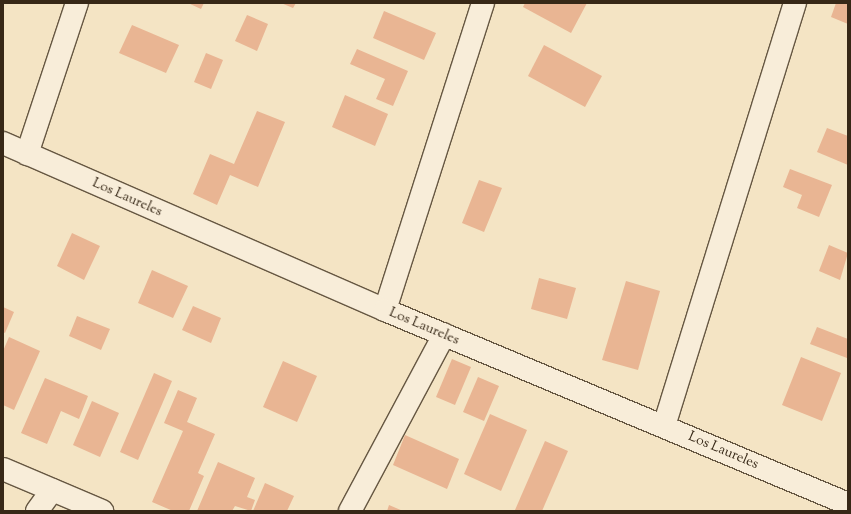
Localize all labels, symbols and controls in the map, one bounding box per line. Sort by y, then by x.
street label: Los Laureles [89,175,165,221]
street label: Los Laureles [386,305,462,349]
street label: Los Laureles [685,429,761,473]

